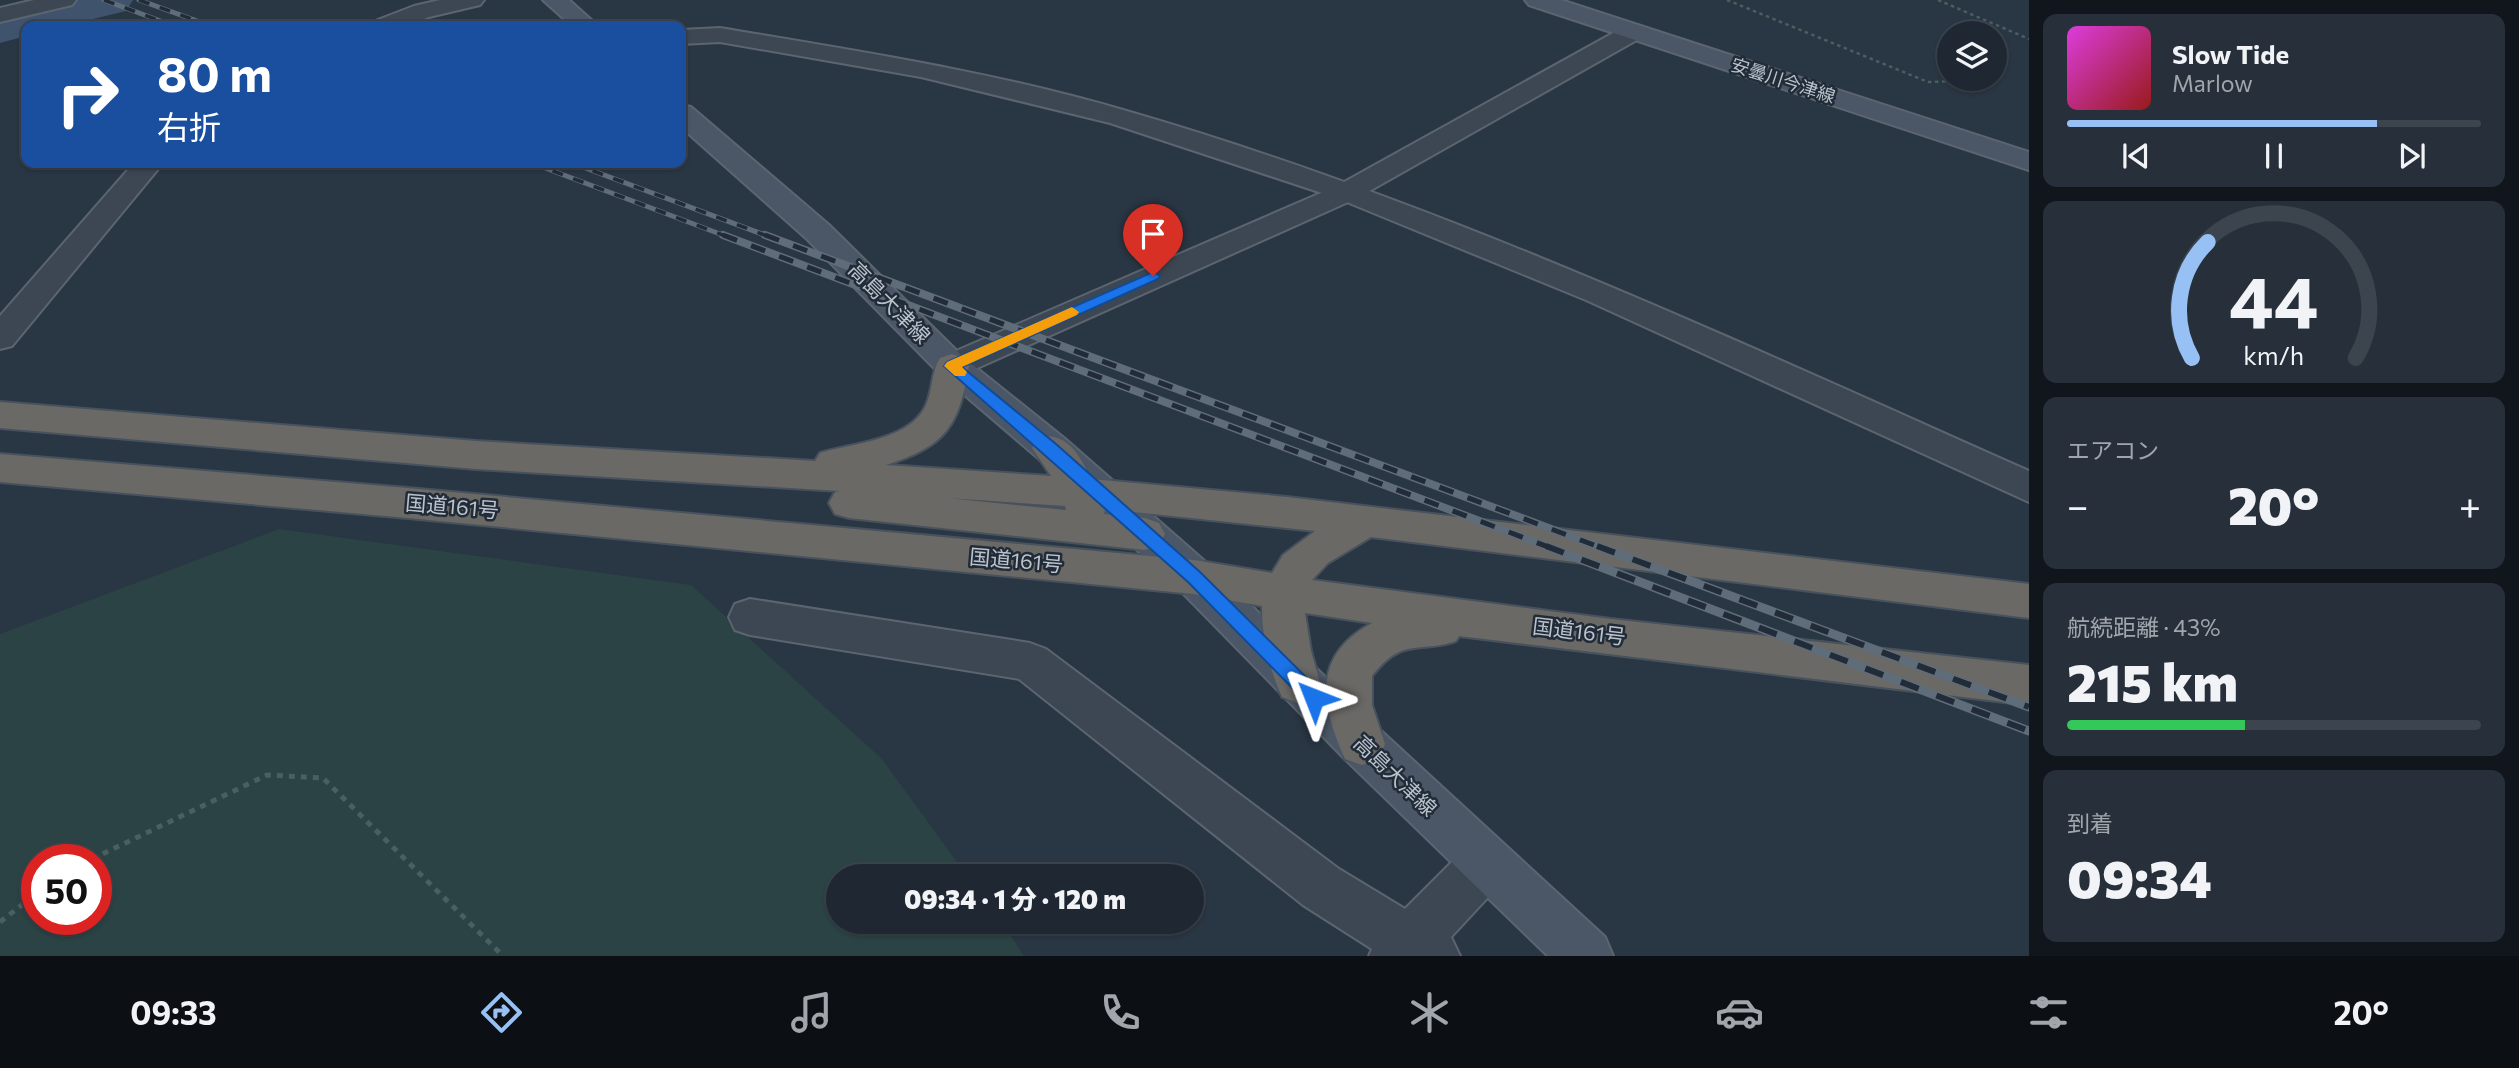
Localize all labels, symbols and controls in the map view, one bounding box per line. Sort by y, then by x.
map controls [1937,21,2007,91]
button: layers [1937,21,2007,91]
text: Slow Tide [2172,38,2289,69]
text: 80 m [157,42,272,102]
icon: right [42,49,133,140]
street label: 安曇川今津線 [1729,53,1838,107]
text: Marlow [2172,69,2253,97]
text: 右折 [157,106,221,146]
icon: previous [2117,137,2155,175]
icon: pause [2255,137,2293,175]
icon: next [2393,137,2431,175]
pin [1123,204,1183,276]
icon: arrive [1134,215,1172,253]
text: 44 [2229,254,2319,343]
street label: 高島大津線 [844,256,936,348]
text: km/h [2244,339,2304,369]
text: エアコン [2067,436,2159,464]
text: 20° [2228,472,2319,536]
text: − [2067,481,2089,528]
text: + [2459,481,2481,528]
street label: 国道161号 [404,489,500,522]
street label: 国道161号 [968,543,1064,576]
street label: 国道161号 [1531,612,1627,649]
text: 航続距離 · 43% [2067,613,2220,641]
text: 215 km [2067,649,2238,713]
position arrow [1277,661,1351,735]
street label: 高島大津線 [1350,729,1442,820]
text: 到着 [2067,809,2113,837]
speed limit sign: 50 [21,844,112,935]
text: 09:34 [2067,845,2212,909]
text: 09:34 · 1 分 · 120 m [904,883,1126,914]
icon: directions [477,988,526,1037]
icon: music [787,988,836,1037]
icon: phone [1096,988,1145,1037]
icon: climate [1405,988,1454,1037]
icon: car [1715,988,1764,1037]
icon: filters [2024,988,2073,1037]
text: 09:33 [130,992,217,1032]
text: 20° [2333,992,2389,1032]

